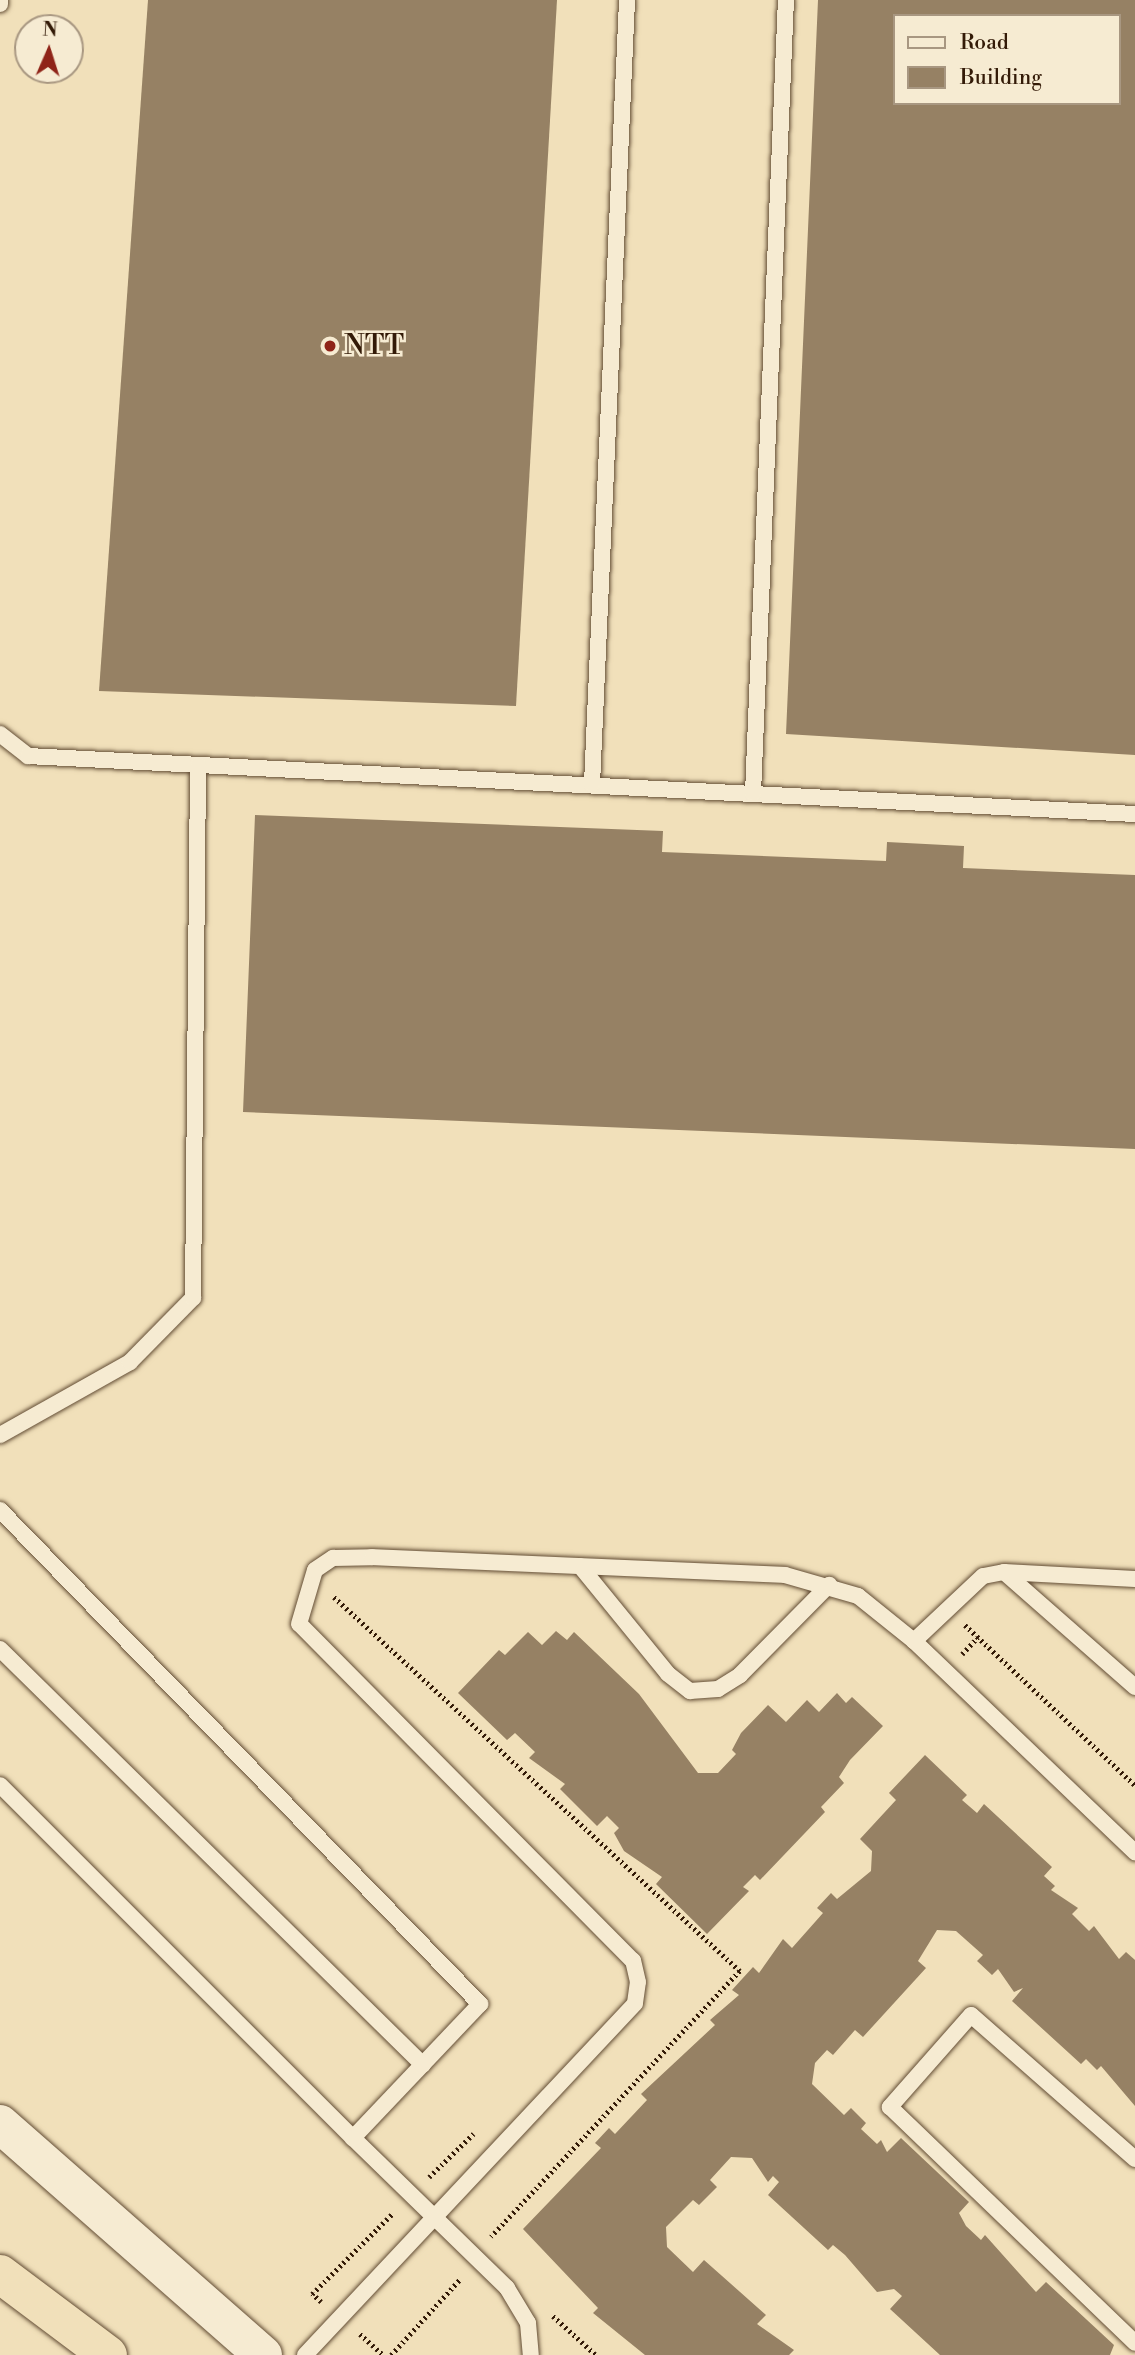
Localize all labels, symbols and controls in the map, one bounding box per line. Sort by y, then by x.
north arrow [14,14,84,84]
legend [894,14,1121,105]
text: N [42,18,58,42]
text: Road [960,30,1009,56]
text: Building [960,65,1042,91]
place label: NTT [344,329,404,363]
marker: NTT [322,338,338,354]

